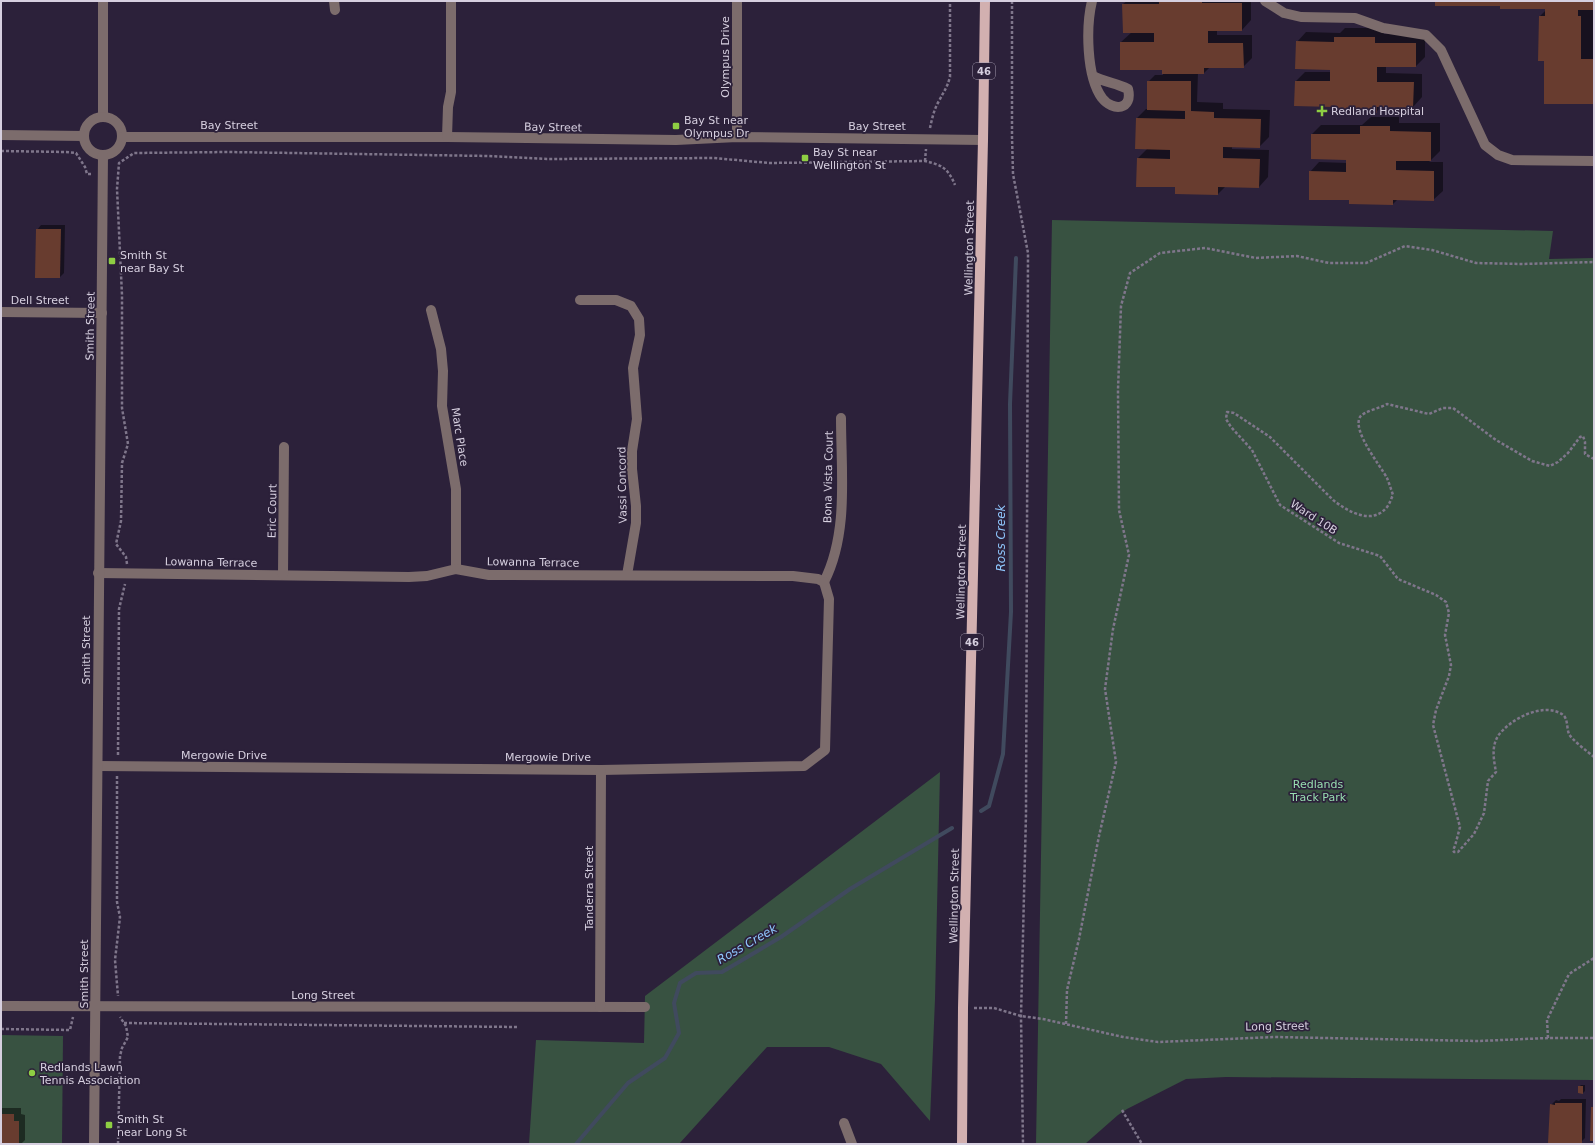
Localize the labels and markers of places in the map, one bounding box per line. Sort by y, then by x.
marker: Redland Hospital [1316,105,1328,117]
place label: Redland Hospital [1331,105,1424,118]
place label: Bay St near Olympus Dr [684,114,750,140]
marker: Bay St near Olympus Dr [671,121,681,131]
place label: Bay St near Wellington St [813,146,887,172]
marker: Bay St near Wellington St [800,153,810,163]
place label: Smith St near Bay St [120,249,185,275]
marker: Smith St near Bay St [107,256,117,266]
place label: Redlands Lawn Tennis Association [39,1061,141,1087]
marker: Redlands Lawn Tennis Association [27,1068,37,1078]
place label: Smith St near Long St [117,1113,188,1139]
marker: Smith St near Long St [104,1120,114,1130]

